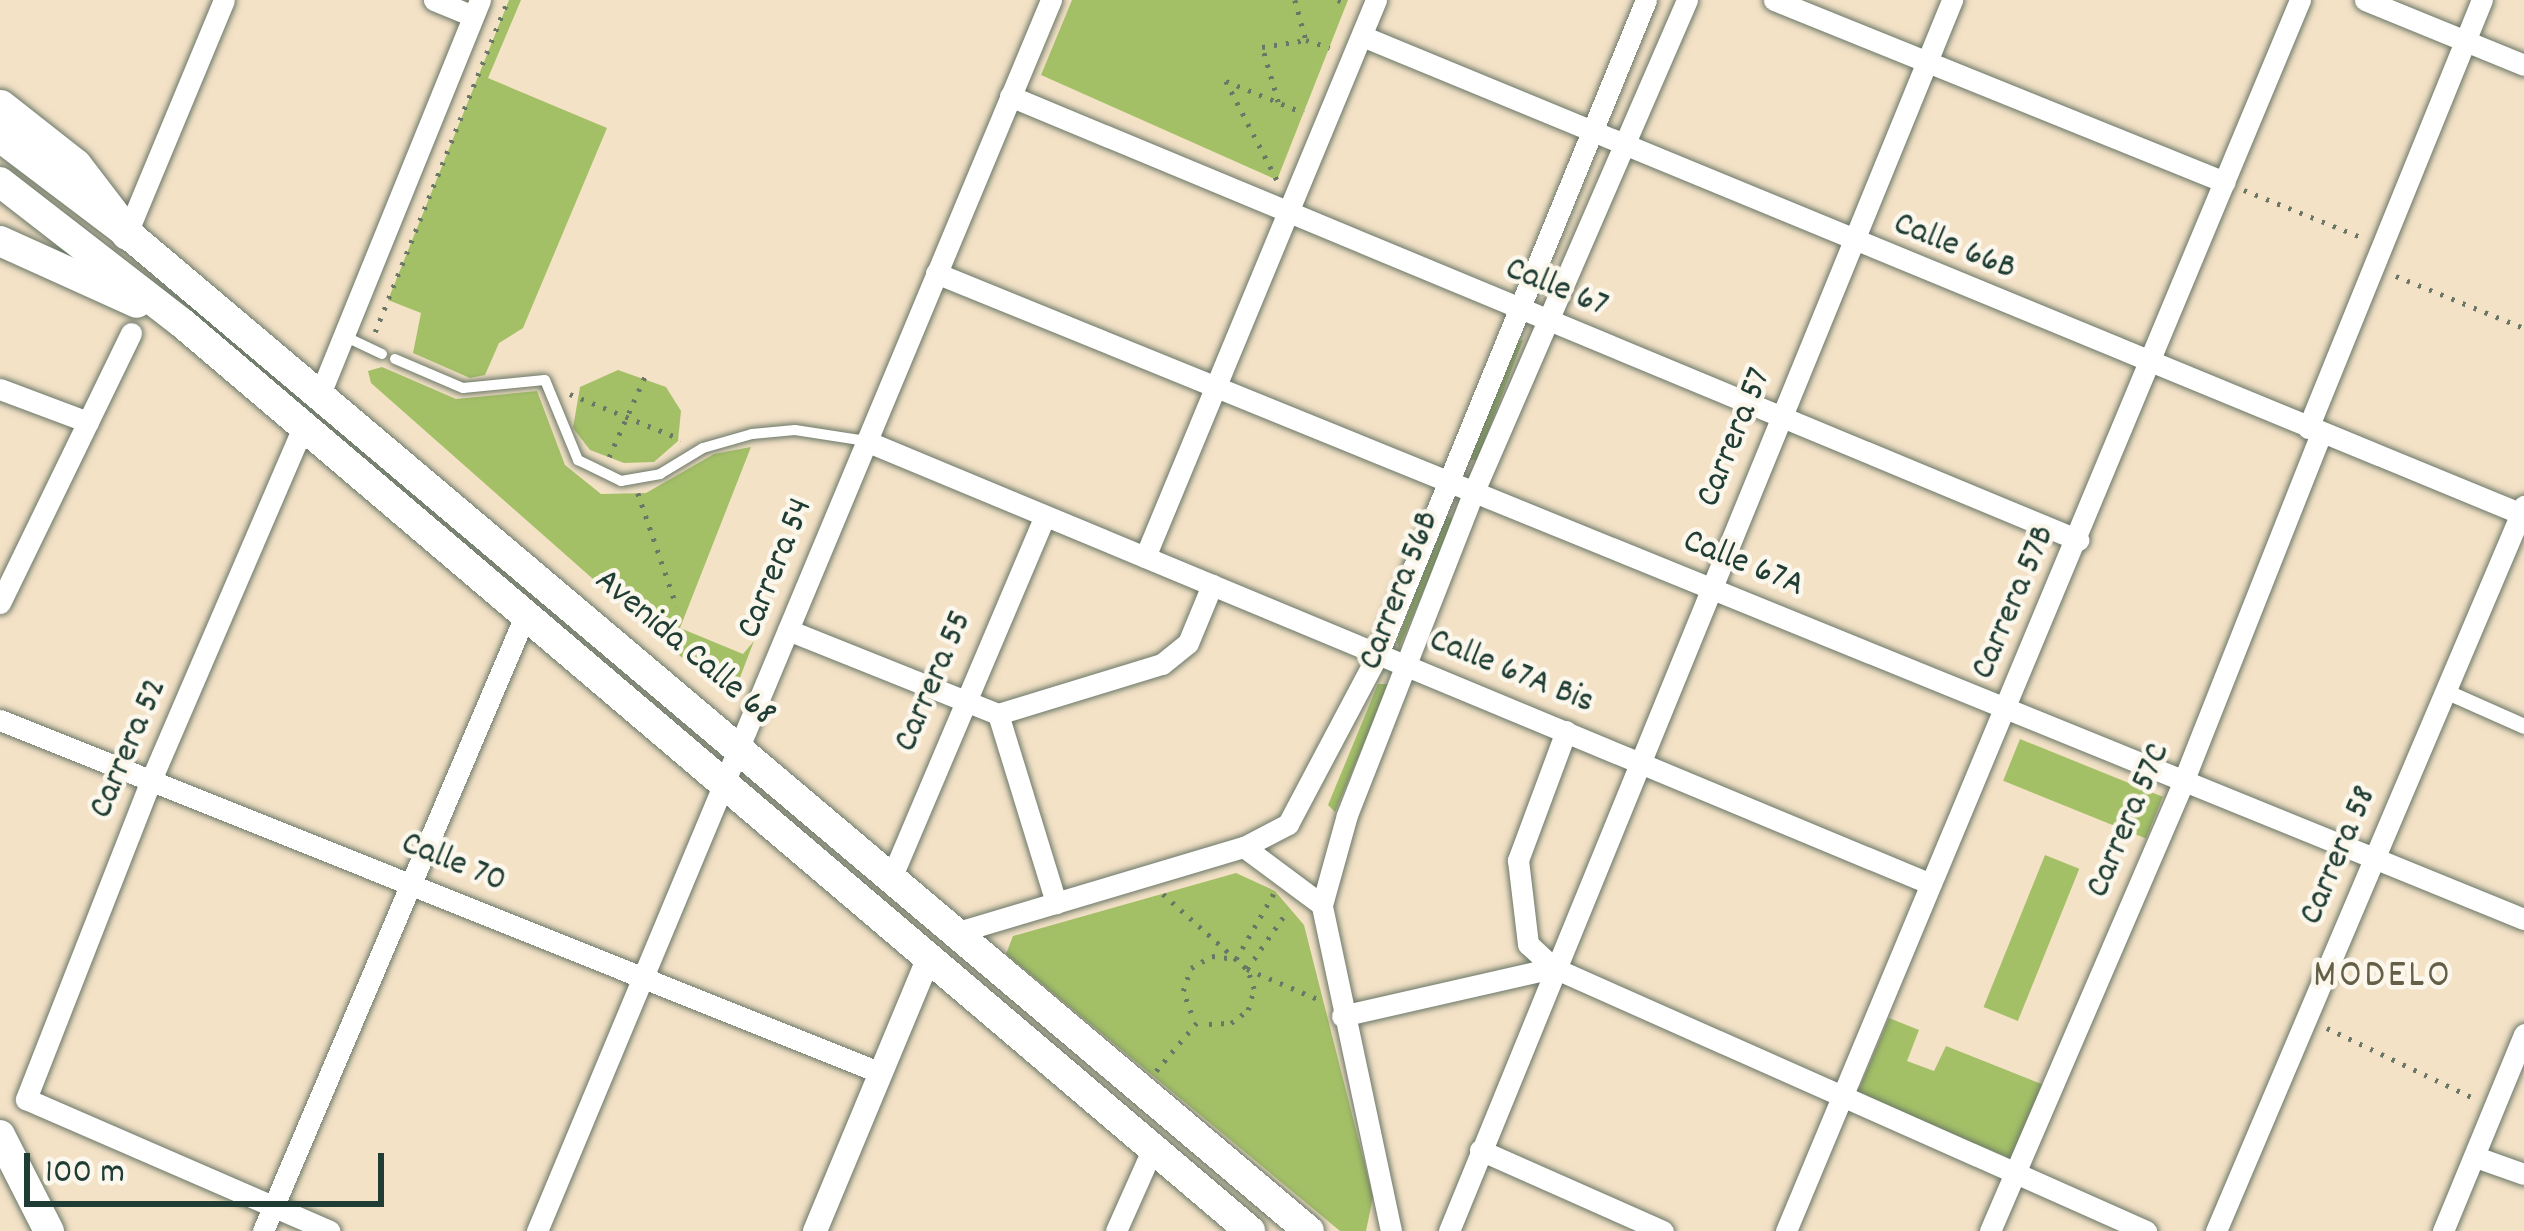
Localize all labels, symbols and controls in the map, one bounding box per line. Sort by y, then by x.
street label: Calle 66B [1886,204,2022,292]
street label: Calle 67 [1498,249,1614,329]
street label: Carrera 57 [1689,362,1783,514]
street label: Carrera 54 [729,493,825,645]
street label: Carrera 56B [1351,505,1451,677]
street label: Carrera 57B [1963,519,2067,687]
street label: Calle 67A [1676,521,1810,609]
street label: Avenida Calle 68 [584,561,784,737]
street label: Carrera 55 [886,605,984,759]
street label: Calle 67A Bis [1422,620,1600,726]
street label: Carrera 52 [81,672,179,826]
street label: Carrera 57C [2078,737,2182,905]
street label: Carrera 58 [2291,780,2389,932]
street label: Calle 70 [394,824,512,904]
district label: MODELO [2313,955,2453,1001]
scale bar [30,1129,390,1203]
text: 100 m [45,1148,125,1200]

